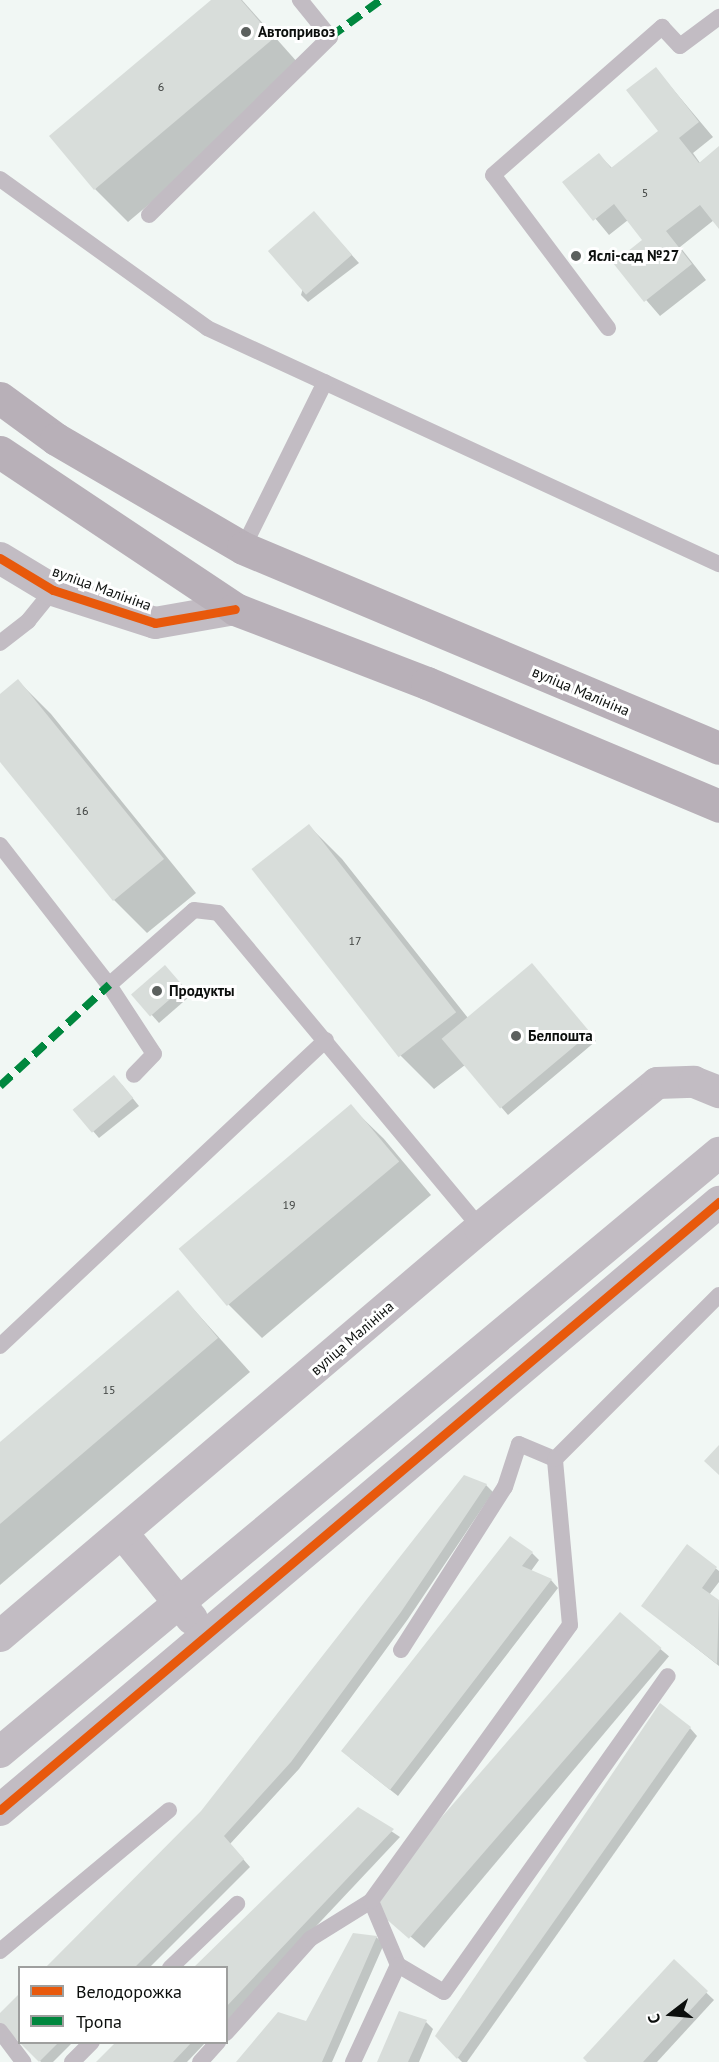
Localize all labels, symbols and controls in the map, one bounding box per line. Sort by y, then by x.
place label: Автопривоз [258,23,335,41]
marker: Автопривоз [239,25,253,39]
house number: 6 [158,80,164,94]
house number: 5 [642,186,648,200]
place label: Яслі-сад №27 [588,247,679,265]
marker: Яслі-сад №27 [569,249,583,263]
street label: вуліца Малініна [50,562,154,614]
street label: вуліца Малініна [530,662,632,720]
house number: 16 [75,804,89,818]
house number: 17 [348,934,362,948]
place label: Продукты [169,982,235,1000]
marker: Продукты [150,984,164,998]
place label: Белпошта [528,1027,593,1045]
marker: Белпошта [509,1029,523,1043]
house number: 19 [282,1198,296,1212]
street label: вуліца Малініна [307,1297,397,1379]
house number: 15 [102,1383,116,1397]
legend [18,1966,228,2044]
text: Велодорожка [76,1980,182,2003]
north arrow [641,1984,701,2044]
text: Тропа [76,2010,122,2033]
text: С [643,2012,665,2026]

